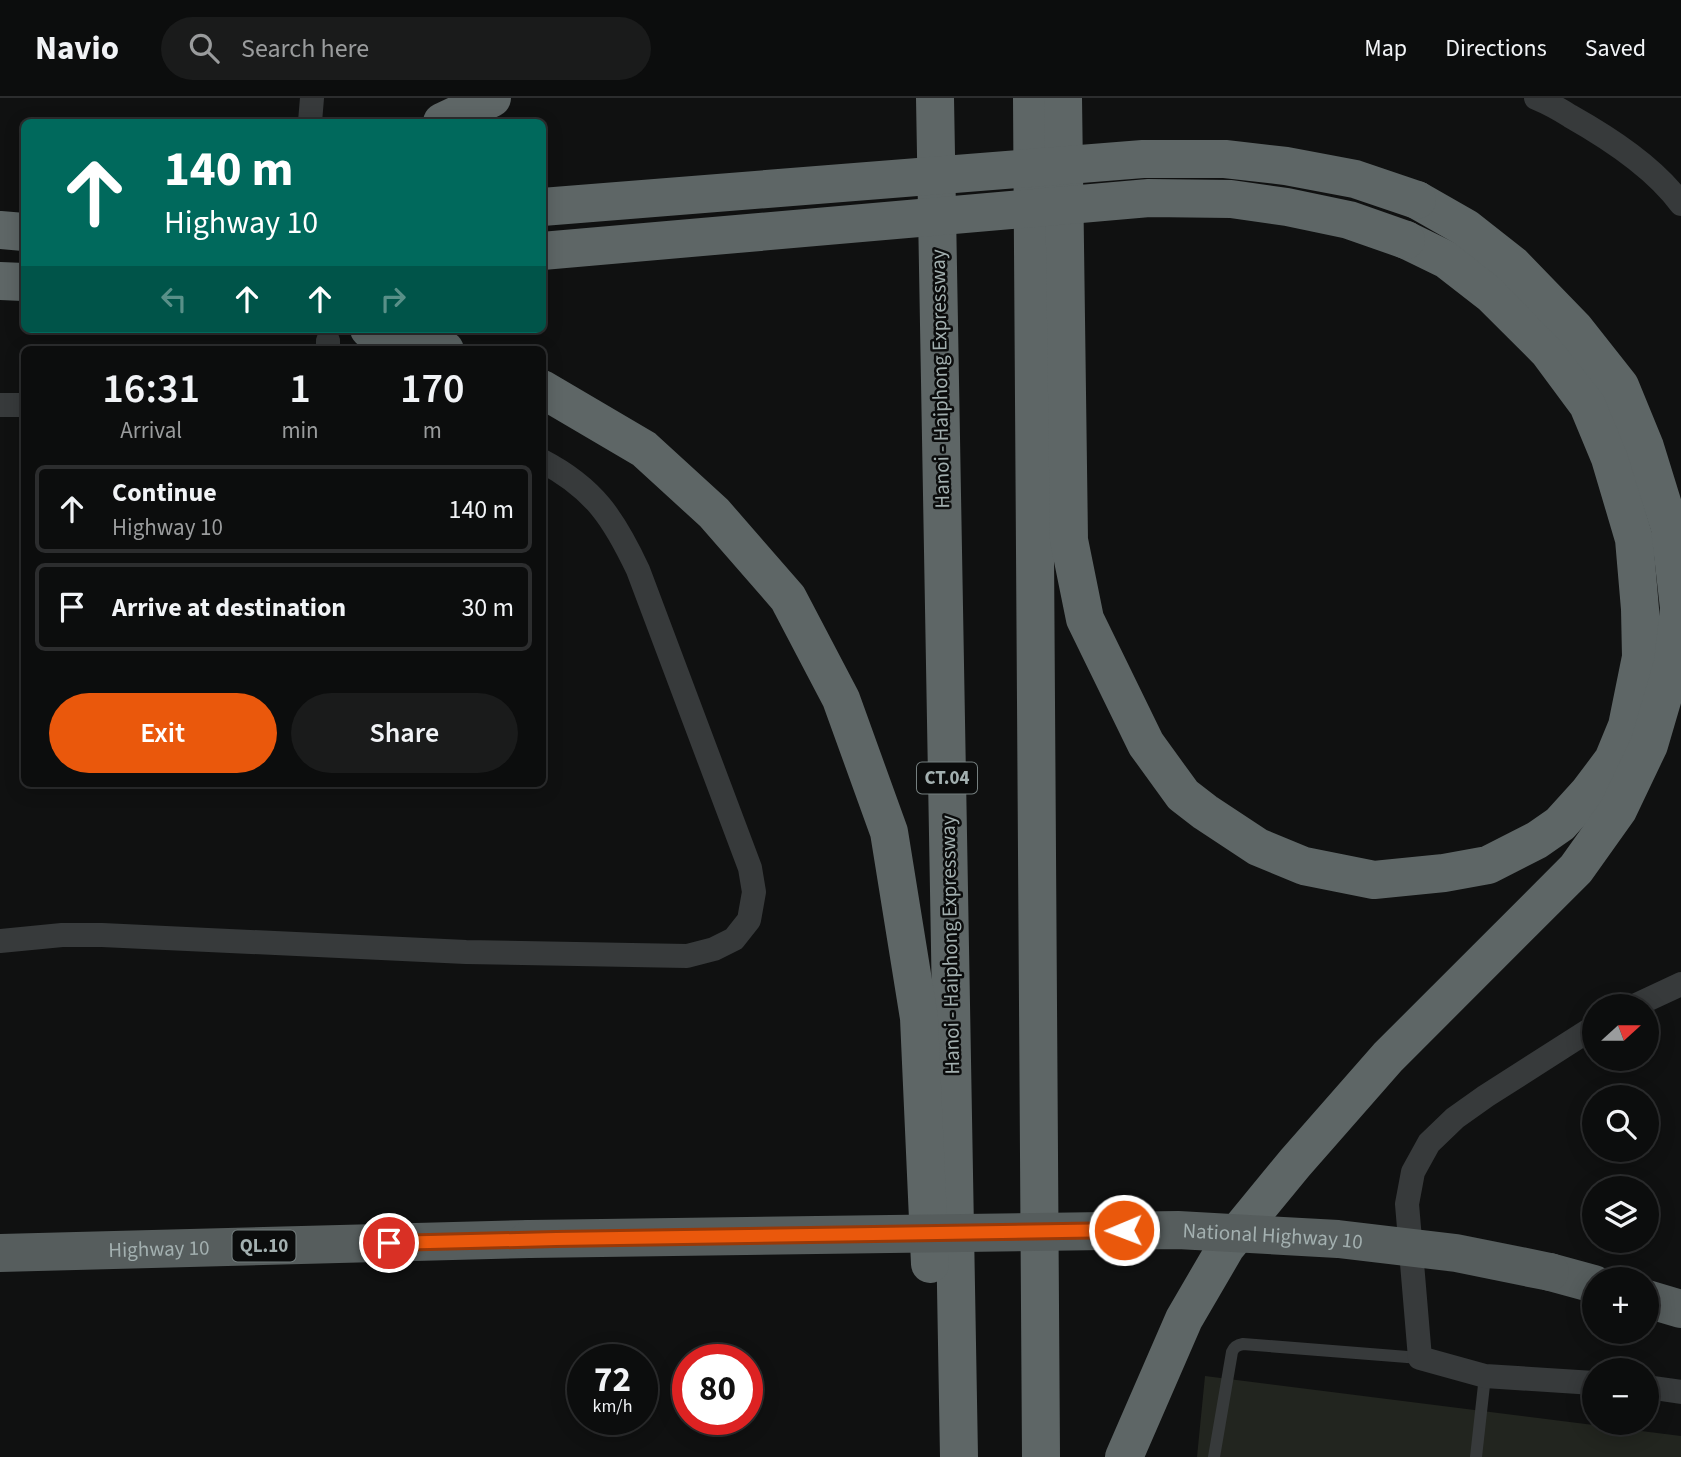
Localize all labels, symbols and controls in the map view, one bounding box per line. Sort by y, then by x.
search box [161,17,651,80]
text: Navio [35,25,119,72]
icon: search [185,29,223,67]
text: Search here [241,30,369,67]
text: Map [1364,31,1407,66]
text: Directions [1445,31,1547,66]
text: Saved [1585,31,1646,66]
text: 140 m [164,135,293,205]
icon: ahead [49,147,140,238]
text: Highway 10 [164,200,318,246]
street label: Hanoi - Haiphong Expressway [923,249,957,509]
icon: left [155,280,193,318]
icon: ahead [228,280,266,318]
icon: ahead [301,280,339,318]
icon: right [374,280,412,318]
text: 16:31 [102,359,200,419]
text: 1 [289,359,311,419]
text: 170 [400,359,465,419]
text: Arrival [120,414,182,447]
text: min [281,414,319,447]
text: m [423,414,442,447]
text: Continue [112,474,217,511]
icon: ahead [53,490,91,528]
text: 140 m [448,491,514,528]
text: Highway 10 [112,511,223,544]
icon: arrive [53,588,91,626]
text: Arrive at destination [112,589,346,626]
text: 30 m [461,589,514,626]
button: Exit [49,693,277,773]
button: Share [291,693,518,773]
road number: CT.04 [917,762,977,793]
street label: Hanoi - Haiphong Expressway [933,815,967,1075]
north arrow [1582,994,1659,1071]
map controls [1582,994,1659,1435]
button: search [1582,1085,1659,1162]
button: layers [1582,1176,1659,1253]
position arrow [1087,1193,1161,1267]
pin [359,1213,419,1273]
street label: National Highway 10 [1182,1215,1365,1257]
icon: arrive [370,1224,408,1262]
road number: QL.10 [232,1230,296,1262]
street label: Highway 10 [108,1232,210,1265]
button: + [1582,1267,1659,1344]
speed limit sign: 80 [672,1344,763,1435]
text: 72 [594,1355,631,1405]
button: − [1582,1358,1659,1435]
text: km/h [593,1394,632,1419]

